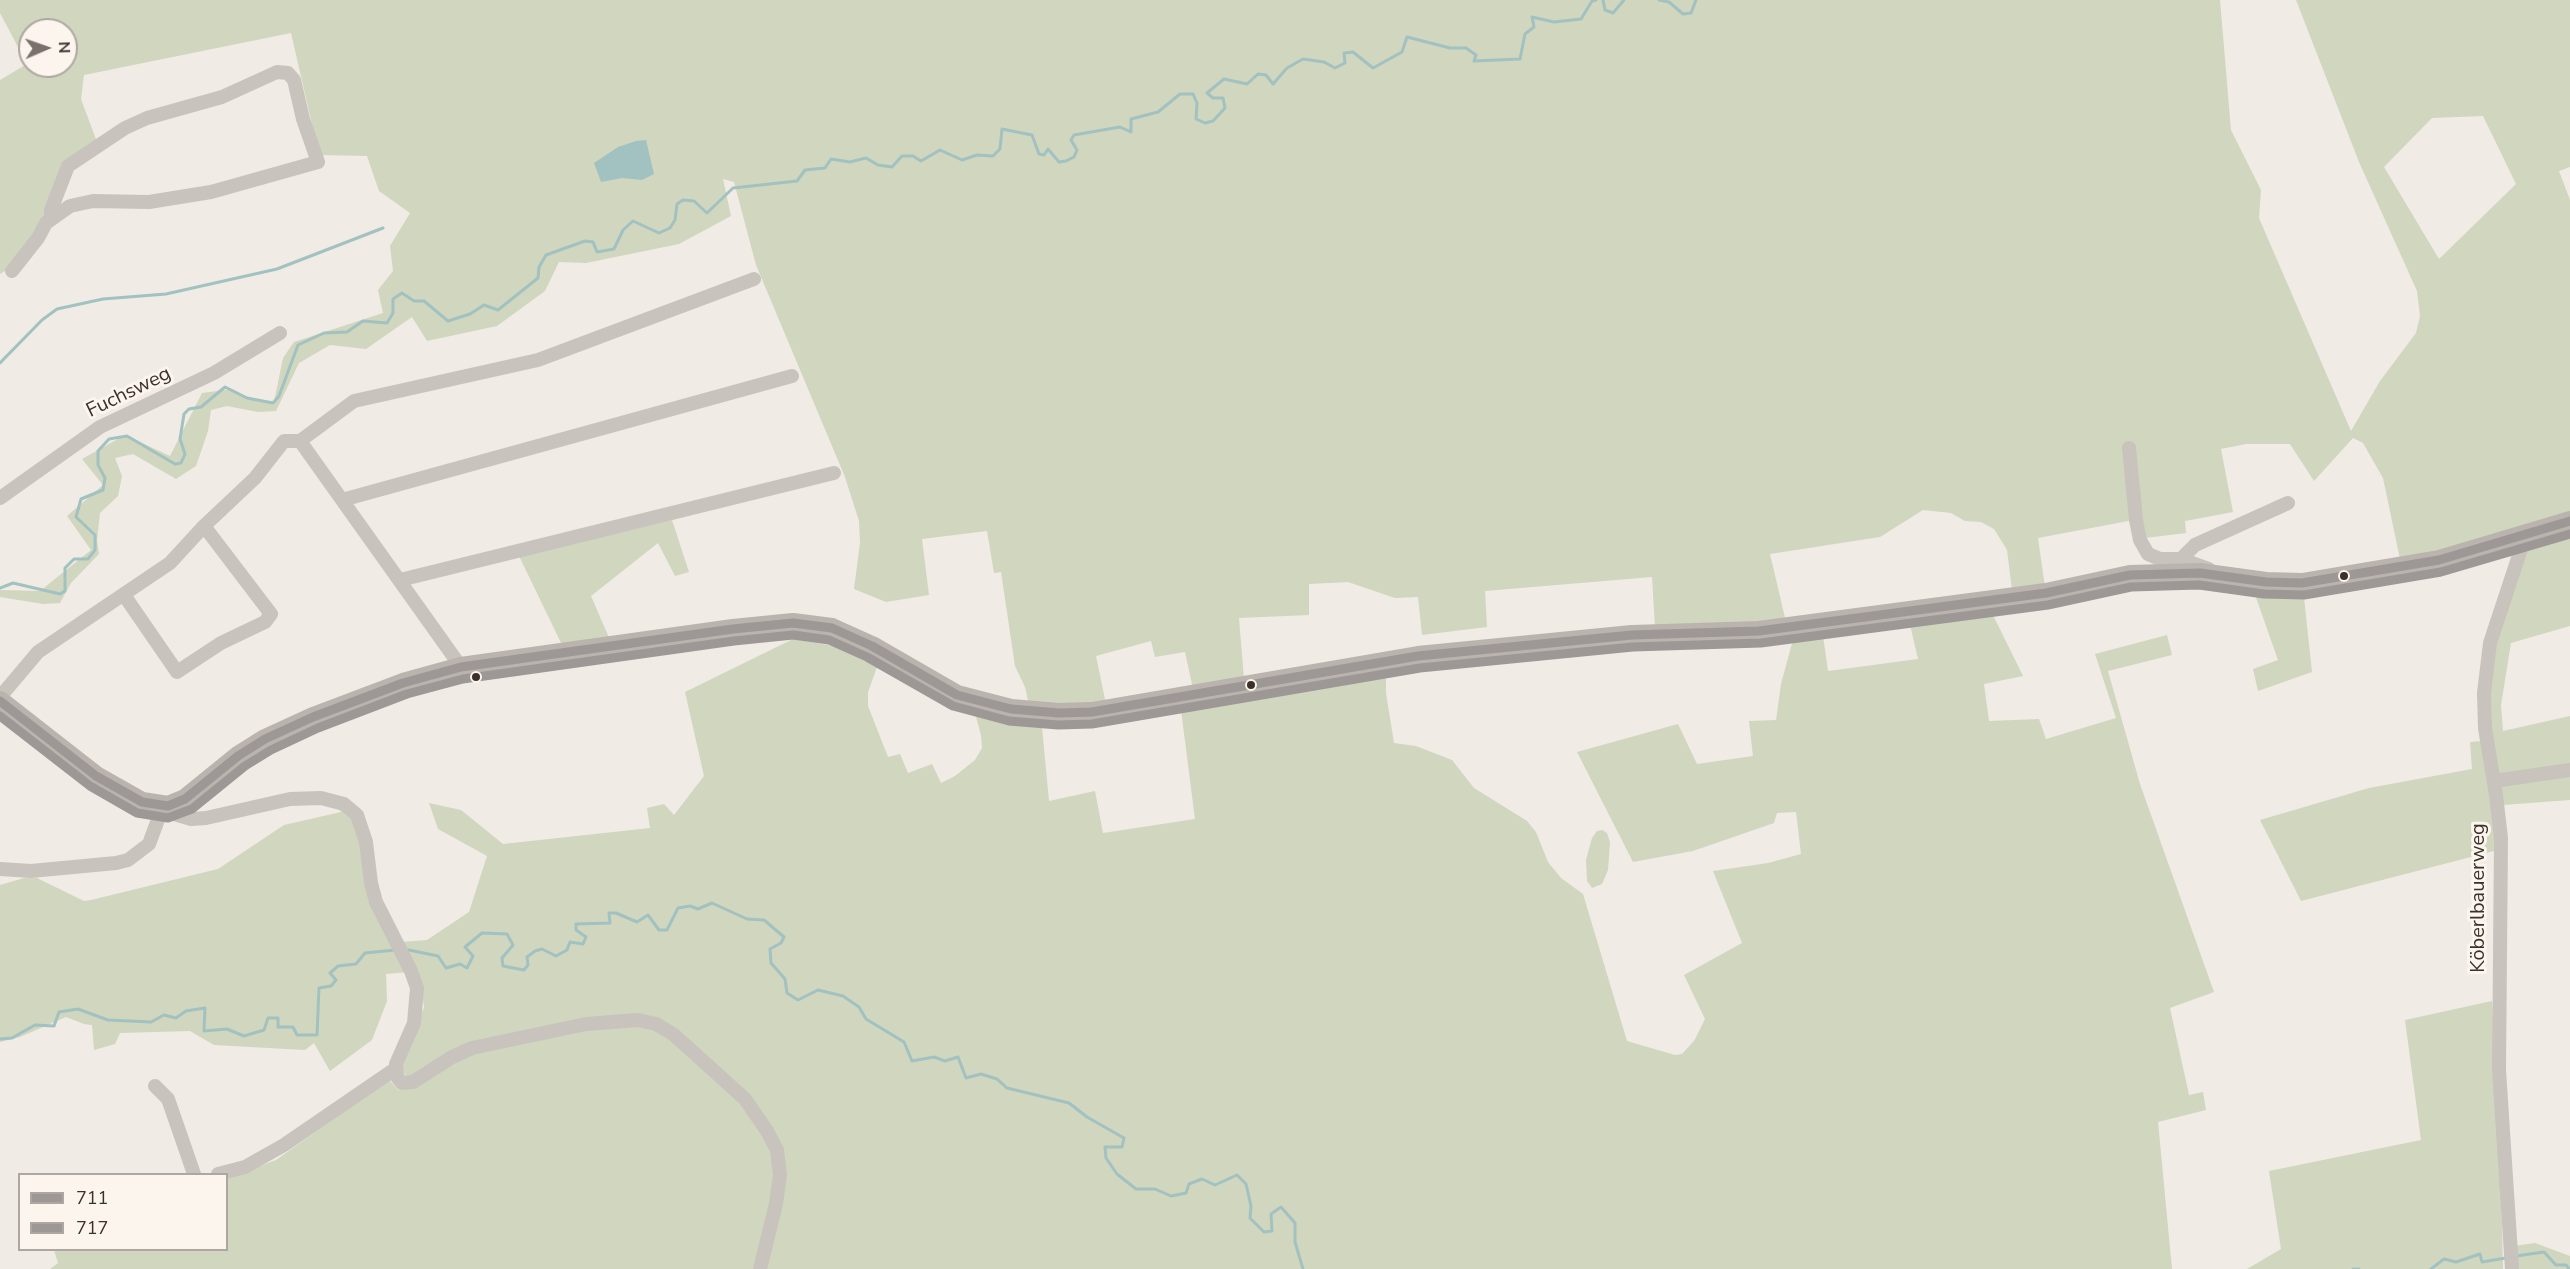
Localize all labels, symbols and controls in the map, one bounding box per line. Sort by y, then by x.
north arrow [18,18,78,78]
text: N [53,41,75,54]
street label: Fuchsweg [83,362,175,424]
unlabelled marker [2338,570,2350,582]
unlabelled marker [470,671,482,683]
unlabelled marker [1245,679,1257,691]
street label: Köberlbauerweg [2467,823,2491,973]
legend [18,1173,228,1251]
text: 711 [76,1186,108,1210]
text: 717 [76,1216,108,1240]

